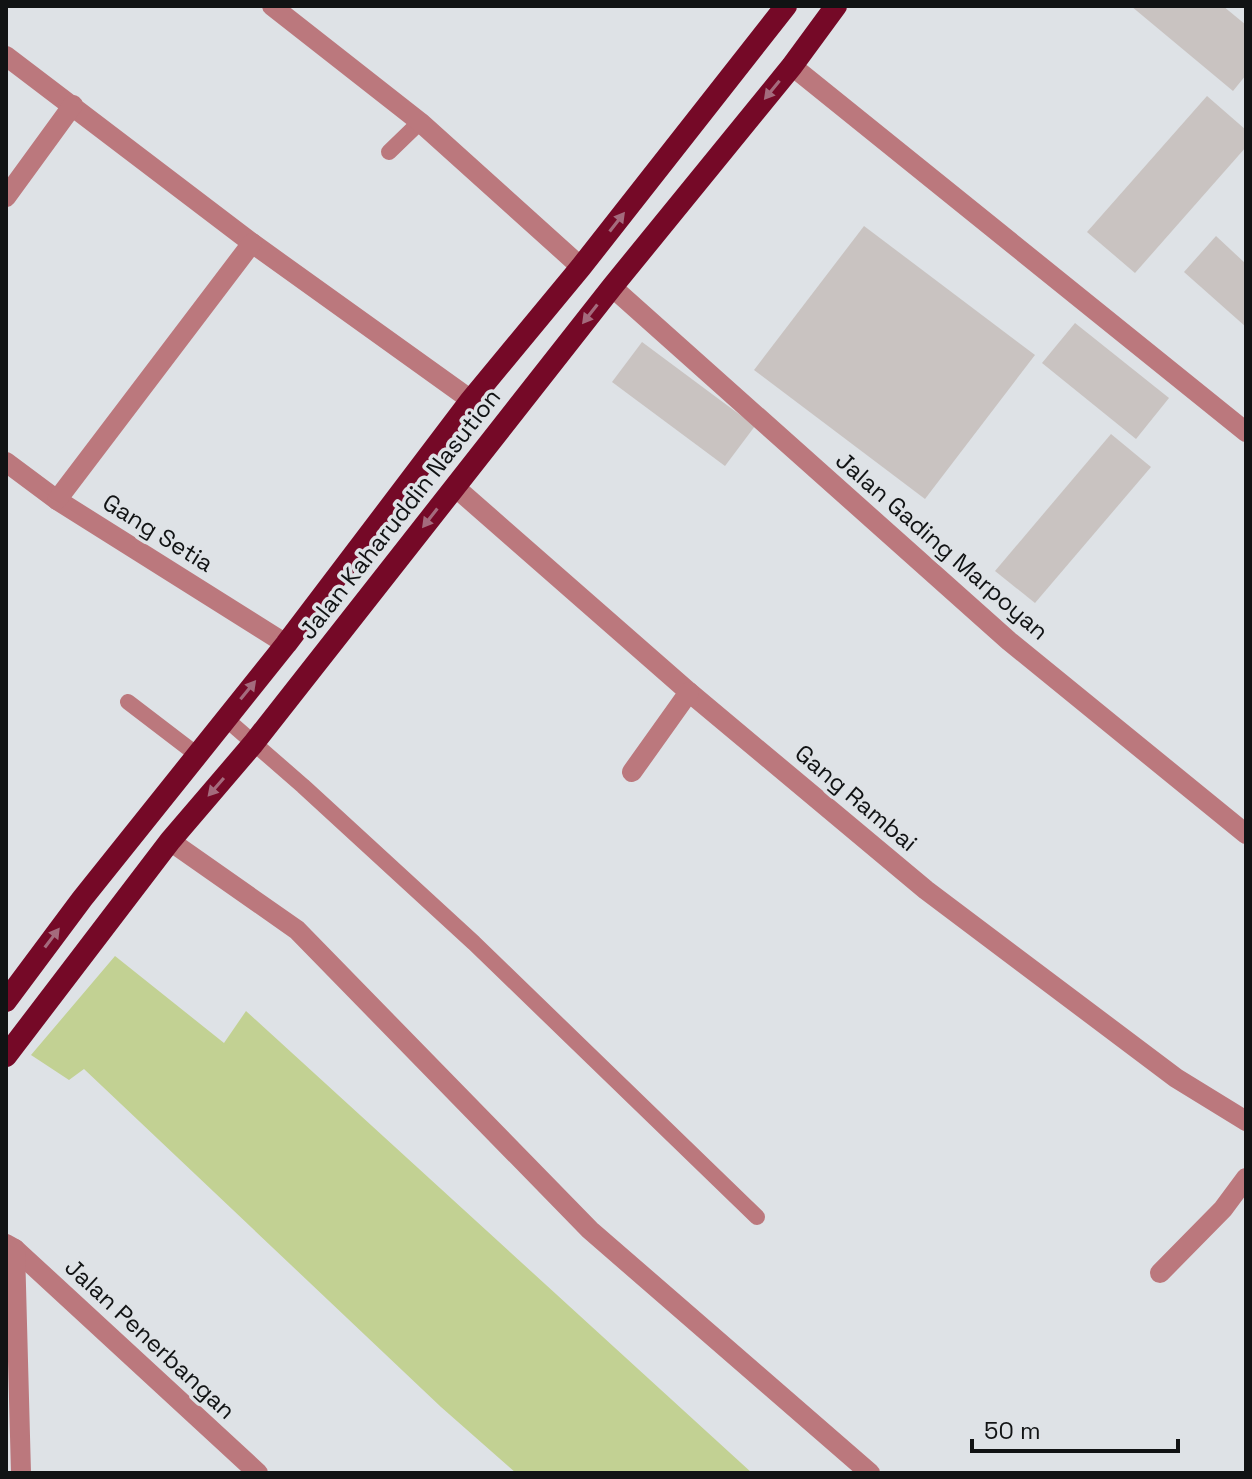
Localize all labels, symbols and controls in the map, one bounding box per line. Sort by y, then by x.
one-way arrow [764,80,781,100]
one-way arrow [608,212,624,232]
one-way arrow [583,304,599,324]
street label: Jalan Kaharuddin Nasution [292,382,507,645]
street label: Jalan Gading Marpoyan [830,445,1055,647]
street label: Gang Setia [97,486,220,579]
one-way arrow [422,508,439,529]
one-way arrow [239,680,256,700]
street label: Gang Rambai [789,737,924,858]
one-way arrow [208,777,225,797]
one-way arrow [44,928,60,948]
street label: Jalan Penerbangan [59,1252,242,1426]
scale bar [972,1403,1178,1453]
text: 50 m [984,1415,1041,1446]

